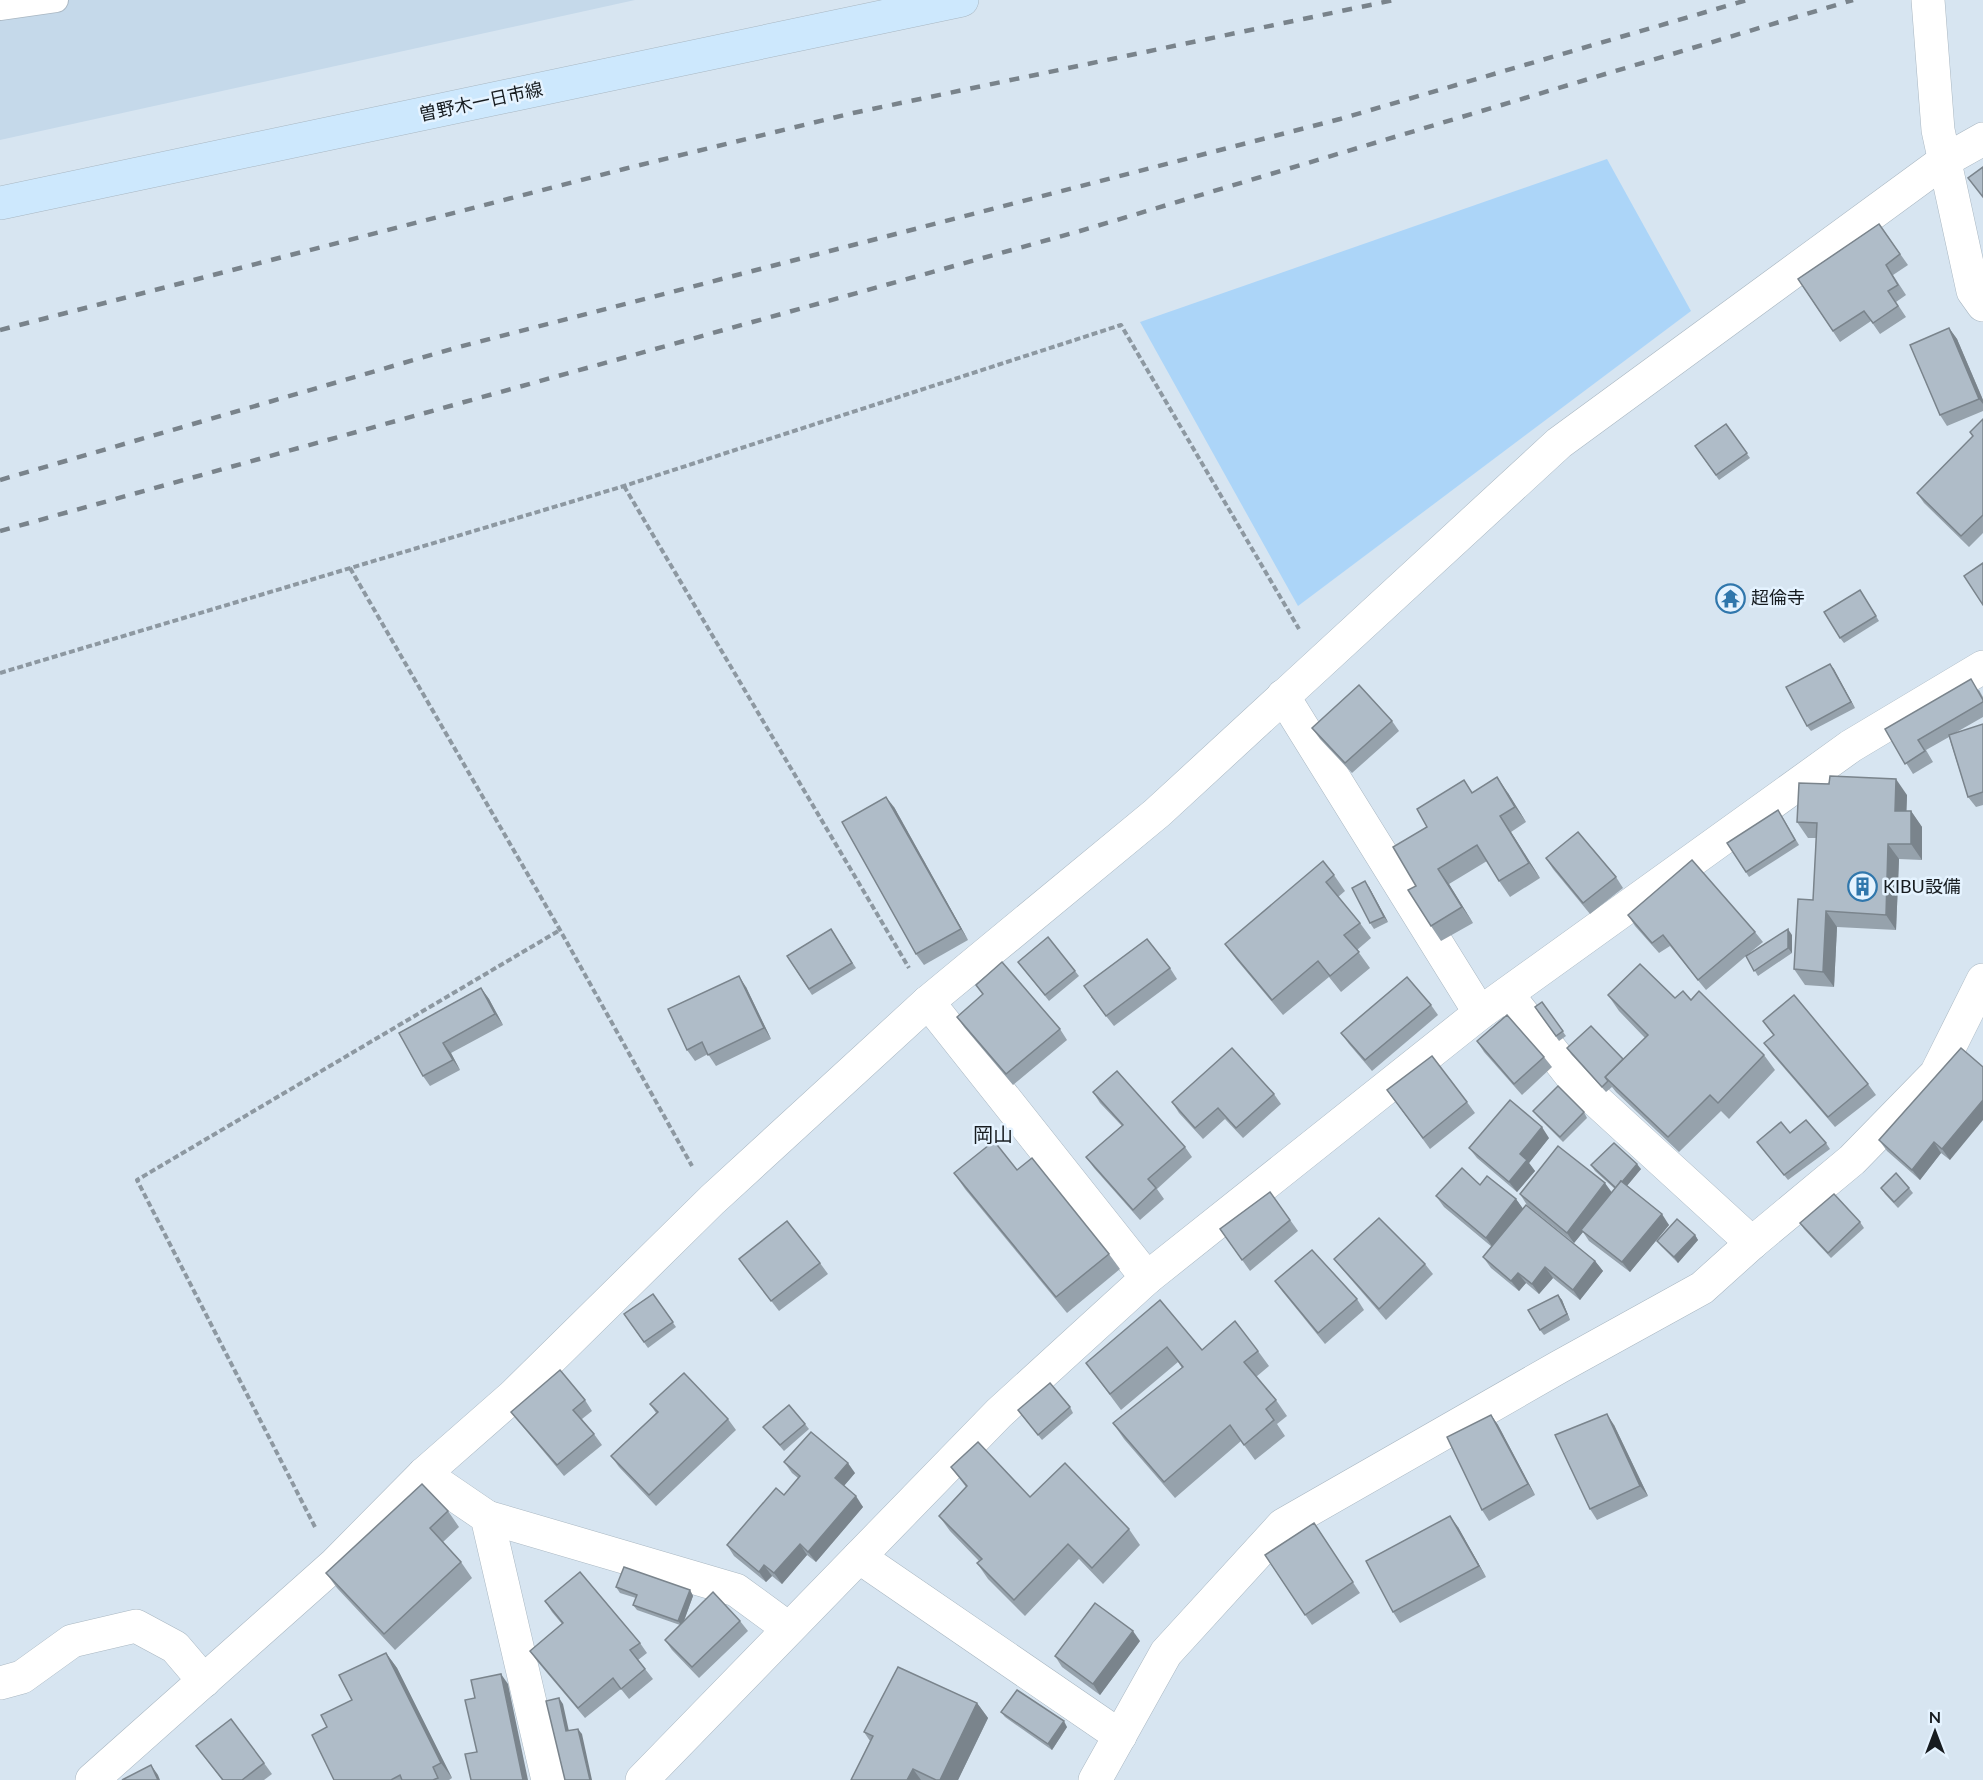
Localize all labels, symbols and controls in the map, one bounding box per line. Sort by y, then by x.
street label: 曽野木一日市線 [417,77,545,125]
temple icon: 超倫寺 [1714,582,1746,614]
place label: 超倫寺 [1751,586,1805,608]
building icon: KIBU設備 [1846,871,1878,903]
place label: KIBU設備 [1883,875,1961,897]
district label: 岡山 [973,1122,1013,1146]
north arrow [1905,1702,1965,1762]
text: N [1929,1707,1941,1726]

